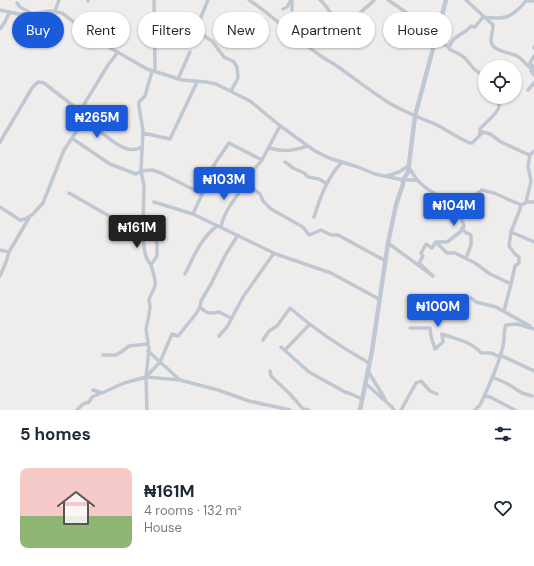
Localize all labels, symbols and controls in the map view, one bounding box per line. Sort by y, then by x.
chip: Buy [12,12,64,48]
chip: Rent [72,12,130,48]
chip: Filters [138,12,205,48]
chip: New [213,12,269,48]
chip: Apartment [277,12,375,48]
chip: House [383,12,452,48]
map controls [478,60,522,104]
button: locate [478,60,522,104]
pin: ₦265M [69,105,125,139]
text: ₦265M [75,109,119,126]
pin: ₦103M [196,167,252,201]
text: ₦103M [203,171,245,188]
pin: ₦104M [426,193,482,227]
text: ₦104M [432,197,476,214]
pin: ₦161M [109,215,165,249]
text: ₦161M [118,219,156,236]
pin: ₦100M [410,294,466,328]
text: ₦100M [416,298,460,315]
text: 5 homes [20,423,91,445]
icon: filters [492,423,514,445]
text: ₦161M [144,480,195,502]
icon: home [52,484,100,532]
icon: heart [492,497,514,519]
text: 4 rooms · 132 m² [144,502,242,519]
text: House [144,519,182,536]

